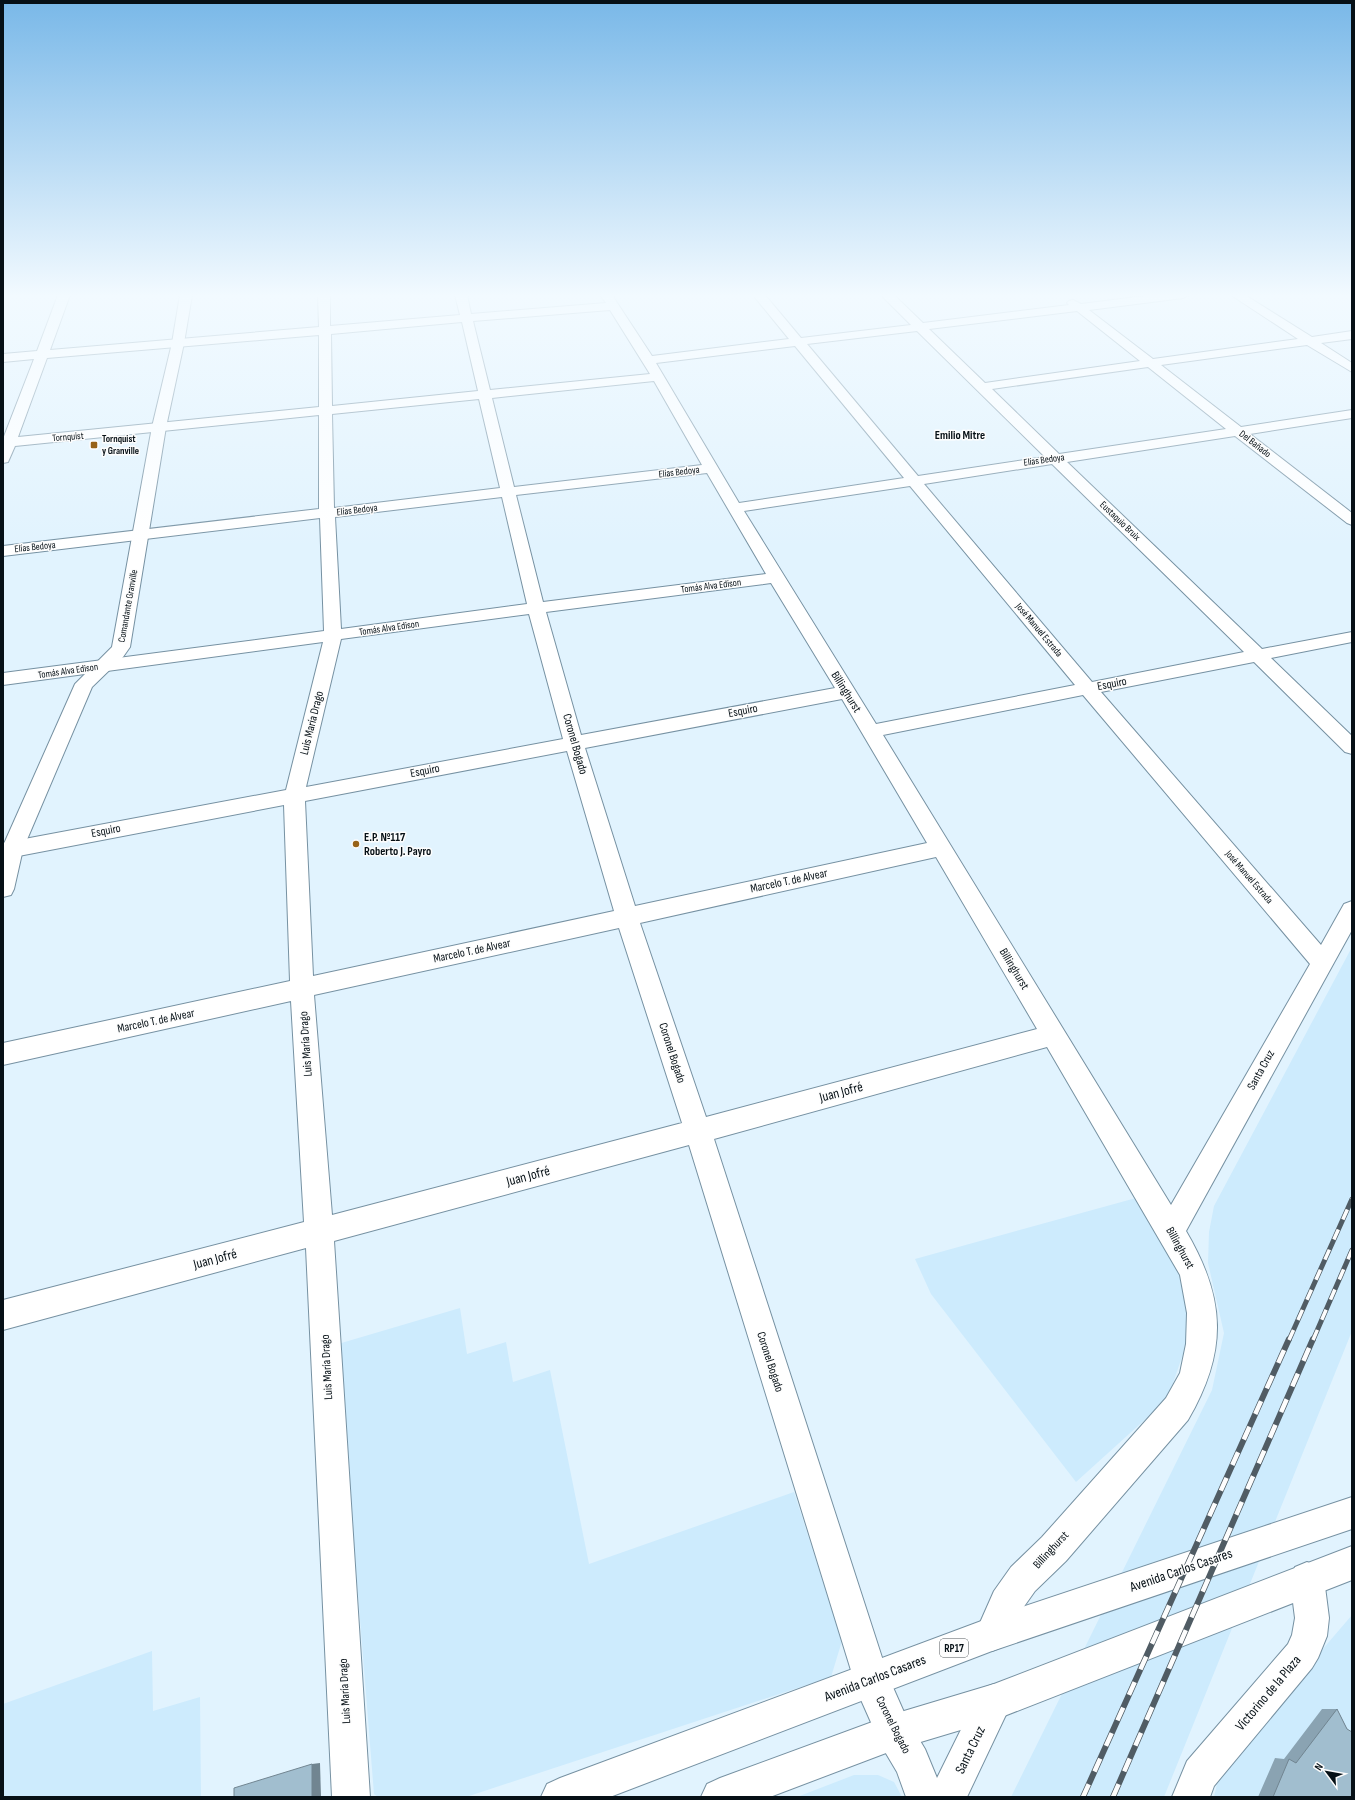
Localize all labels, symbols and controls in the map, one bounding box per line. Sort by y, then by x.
district label: Emilio Mitre [935,428,985,443]
street label: Del Bañado [1237,428,1273,460]
street label: Tornquist [52,430,84,444]
place label: Tornquist y Granville [102,433,139,457]
marker: Tornquist y Granville [89,440,99,450]
street label: Elías Bedoya [1023,451,1065,469]
street label: Elías Bedoya [658,464,700,480]
street label: Eustaquio Bruix [1097,499,1143,543]
street label: Elías Bedoya [336,502,378,518]
street label: Elías Bedoya [14,539,56,555]
street label: Comandante Granville [116,569,140,643]
street label: Tomás Alva Edison [680,576,742,596]
street label: José Manuel Estrada [1012,600,1065,659]
street label: Tomás Alva Edison [358,618,420,638]
street label: Tomás Alva Edison [37,661,99,681]
street label: Billinghurst [827,669,865,716]
street label: Esquiro [1096,674,1128,694]
street label: Luis María Drago [297,689,327,757]
street label: Esquiro [727,701,759,721]
street label: Coronel Bogado [559,712,591,776]
street label: Esquiro [409,761,441,781]
street label: Esquiro [90,821,122,841]
place label: E.P. Nº117 Roberto J. Payro [364,830,431,859]
marker: E.P. Nº117 Roberto J. Payro [351,839,361,849]
street label: José Manuel Estrada [1222,847,1275,906]
street label: Marcelo T. de Alvear [749,865,829,896]
street label: Marcelo T. de Alvear [432,935,512,966]
street label: Billinghurst [996,945,1032,993]
street label: Marcelo T. de Alvear [116,1005,196,1036]
street label: Luis María Drago [296,1011,316,1077]
street label: Coronel Bogado [655,1021,689,1085]
street label: Santa Cruz [1244,1047,1278,1093]
street label: Juan Jofré [816,1078,865,1106]
street label: Juan Jofré [503,1162,552,1190]
street label: Billinghurst [1162,1224,1198,1272]
street label: Juan Jofré [190,1245,239,1273]
street label: Coronel Bogado [753,1330,787,1394]
street label: Luis María Drago [318,1334,336,1400]
street label: Billinghurst [1030,1528,1072,1572]
street label: Avenida Carlos Casares [1127,1545,1234,1596]
road number: RP17 [940,1639,968,1657]
street label: Avenida Carlos Casares [821,1651,928,1706]
street label: Victorino de la Plaza [1232,1652,1304,1734]
street label: Luis María Drago [336,1658,354,1724]
street label: Coronel Bogado [872,1694,914,1756]
street label: Santa Cruz [951,1723,989,1777]
north arrow [1307,1752,1347,1792]
text: N [1312,1761,1326,1773]

